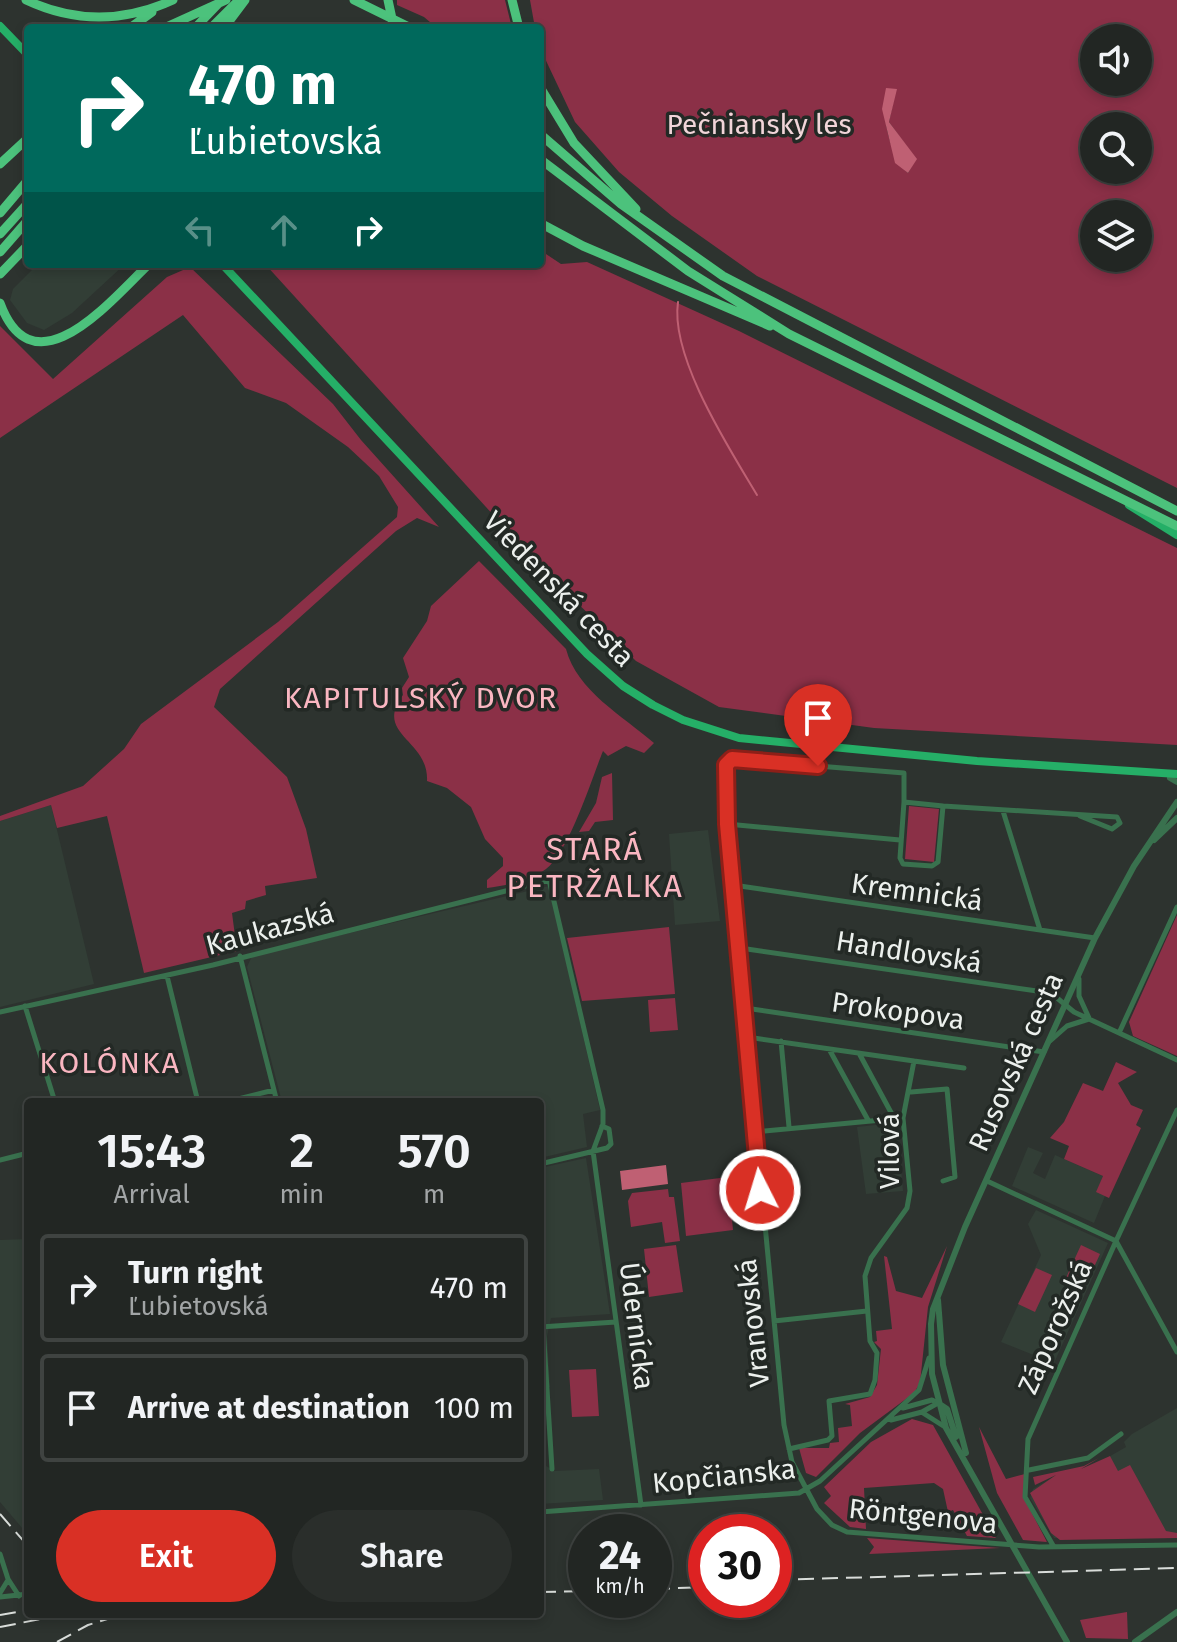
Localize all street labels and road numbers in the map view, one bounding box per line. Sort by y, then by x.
street label: Viedenská cesta [477,504,641,674]
street label: Kremnická [849,866,985,918]
street label: Kaukazská [202,896,338,962]
street label: Handlovská [834,924,984,980]
street label: Rusovská cesta [962,968,1070,1156]
street label: Prokopova [829,985,967,1037]
street label: Vilová [873,1113,906,1189]
street label: Záporožská [1011,1255,1099,1399]
street label: Vranovská [730,1257,776,1389]
street label: Údernícka [613,1260,661,1392]
street label: Kopčianska [651,1452,797,1500]
street label: Röntgenova [847,1492,999,1540]

